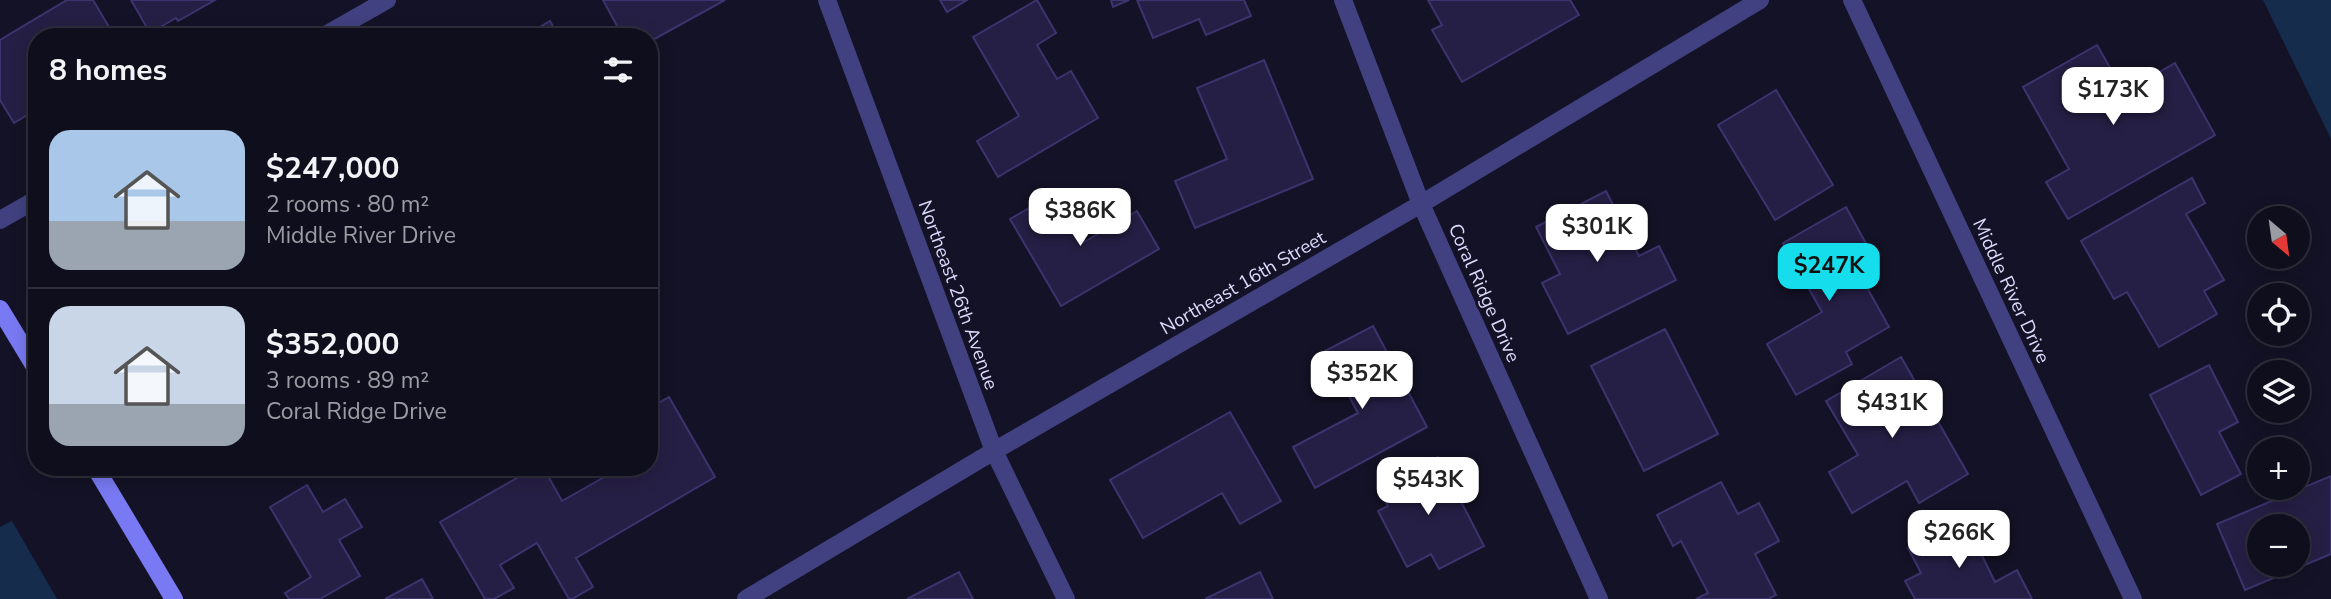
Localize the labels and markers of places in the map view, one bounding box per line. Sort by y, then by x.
pin: $173K [2064,68,2162,127]
pin: $386K [1031,188,1129,248]
pin: $301K [1548,204,1646,264]
pin: $247K [1780,244,1878,303]
pin: $352K [1313,352,1411,411]
pin: $431K [1843,380,1941,440]
pin: $543K [1379,458,1477,517]
pin: $266K [1910,510,2008,570]

